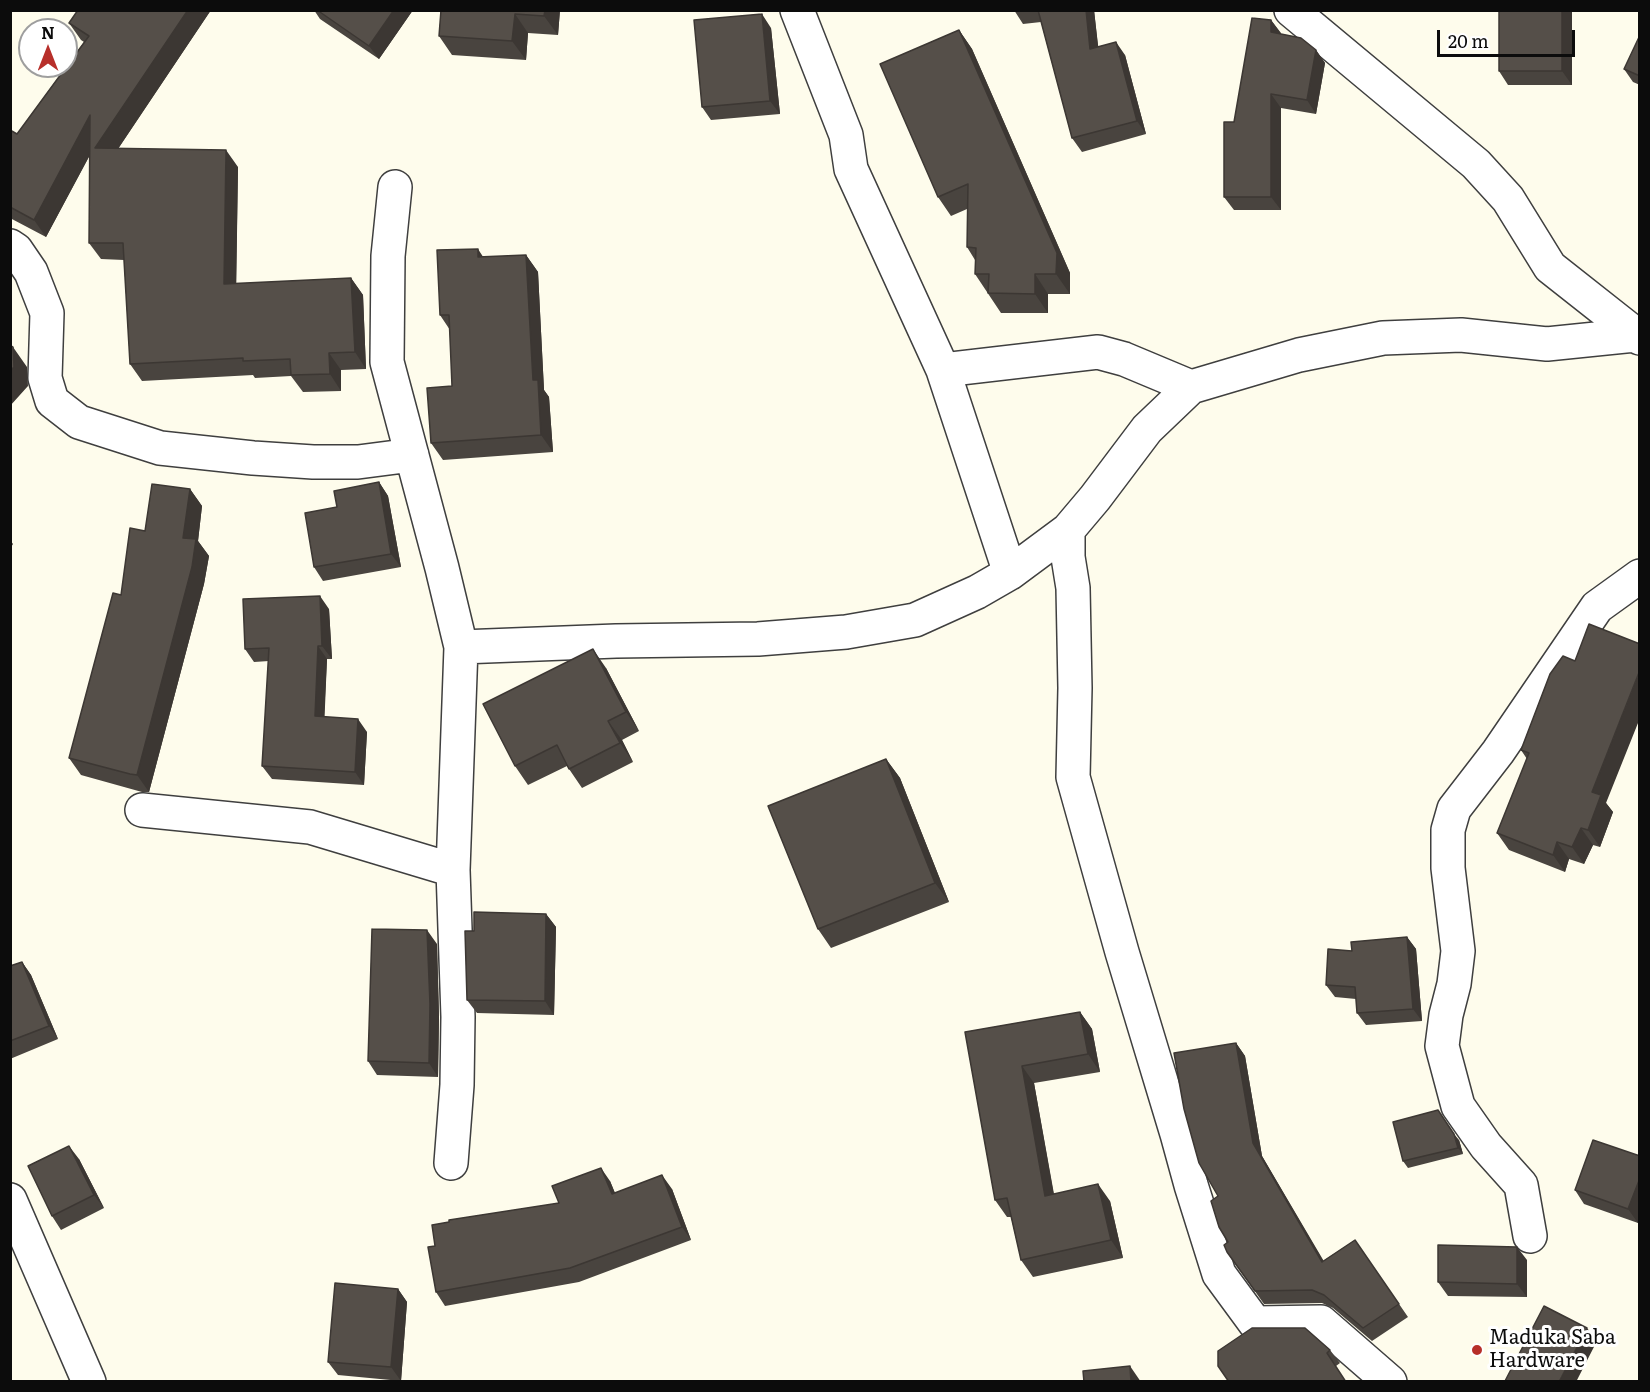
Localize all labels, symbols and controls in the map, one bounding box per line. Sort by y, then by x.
north arrow [18,18,78,78]
scale bar [1440,18,1578,56]
text: N [41,20,55,44]
text: 20 m [1448,27,1489,54]
place label: Maduka Saba Hardware [1489,1326,1616,1373]
marker: Maduka Saba Hardware [1470,1343,1484,1357]

